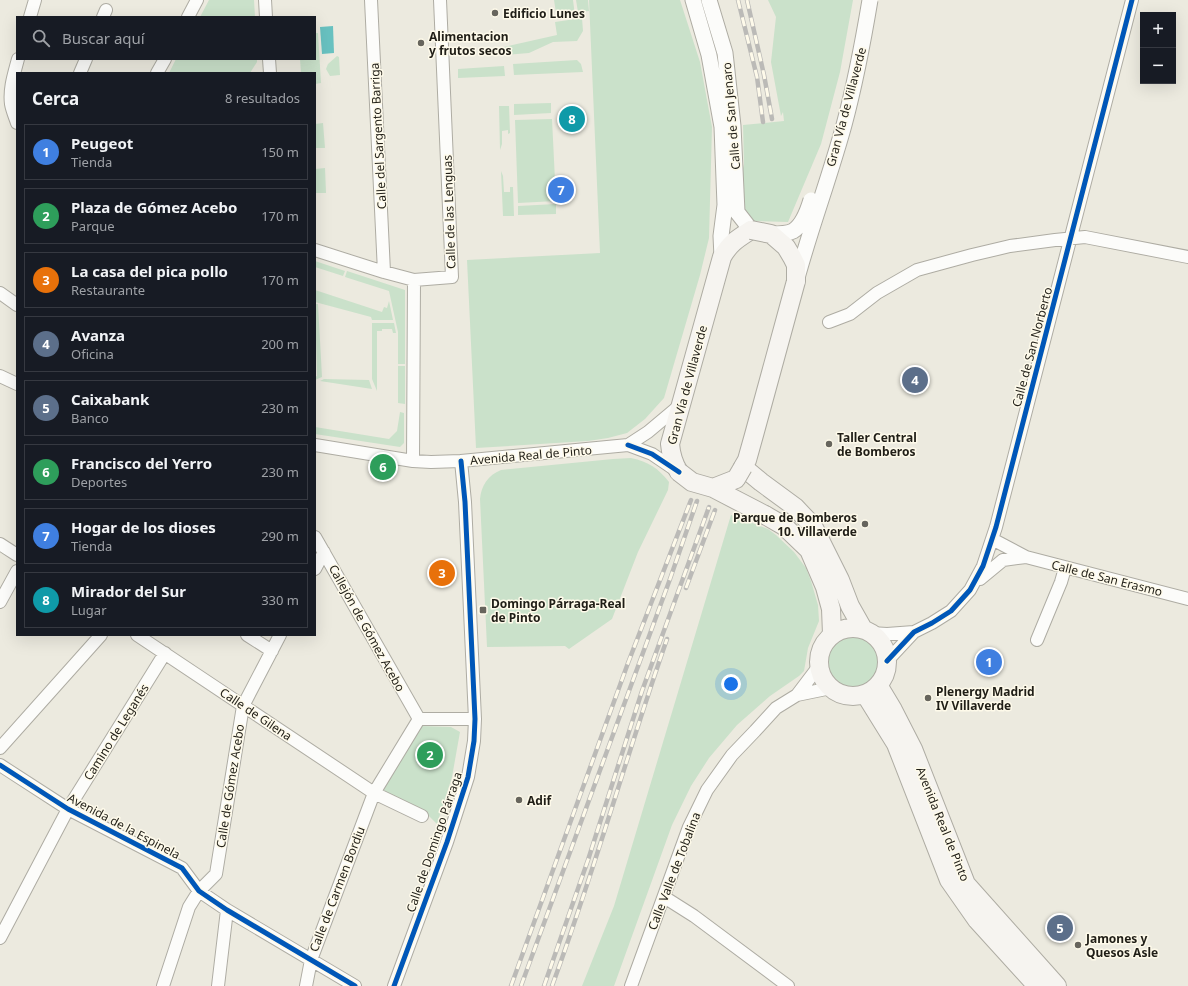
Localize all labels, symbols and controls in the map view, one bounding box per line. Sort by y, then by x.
place label: Edificio Lunes [503,5,585,22]
marker: Edificio Lunes [490,8,500,18]
map controls [1140,12,1176,84]
button: + [1140,12,1176,48]
search box [16,16,316,60]
icon: search [30,27,52,49]
text: Buscar aquí [62,28,145,48]
place label: Alimentacion y frutos secos [429,28,512,59]
marker: Alimentacion y frutos secos [416,38,426,48]
street label: Gran Vía de Villaverde [822,45,870,169]
button: − [1140,48,1176,84]
street label: Calle del Sargento Barriga [366,62,390,210]
street label: Calle de San Jenaro [718,62,744,170]
text: Cerca [32,87,79,110]
text: 8 resultados [225,89,300,107]
pin: 8 [559,104,585,134]
text: Peugeot [71,133,133,153]
text: 1 [42,143,50,161]
text: 150 m [261,143,299,161]
text: Tienda [71,153,112,171]
street label: Calle de las Lenguas [439,154,459,269]
pin: 7 [548,175,574,205]
text: Plaza de Gómez Acebo [71,197,237,217]
text: 2 [42,207,50,225]
text: 170 m [261,207,299,225]
text: Parque [71,217,115,235]
text: La casa del pica pollo [71,261,228,281]
text: 3 [42,271,50,289]
text: 170 m [261,271,299,289]
text: Restaurante [71,281,145,299]
street label: Calle de San Norberto [1008,285,1056,409]
street label: Gran Vía de Villaverde [663,323,711,447]
text: Avanza [71,325,125,345]
text: 4 [42,335,50,353]
text: 200 m [261,335,299,353]
text: Oficina [71,345,114,363]
pin: 4 [902,365,928,395]
text: Caixabank [71,389,149,409]
text: 5 [42,399,50,417]
text: 230 m [261,399,299,417]
text: Banco [71,409,109,427]
place label: Taller Central de Bomberos [837,429,917,460]
marker: Taller Central de Bomberos [824,439,834,449]
street label: Avenida Real de Pinto [469,441,593,469]
pin: 6 [370,452,396,482]
text: Francisco del Yerro [71,453,212,473]
text: 6 [42,463,50,481]
text: 230 m [261,463,299,481]
text: Deportes [71,473,127,491]
place label: Parque de Bomberos 10. Villaverde [733,509,857,540]
text: Hogar de los dioses [71,517,216,537]
marker: Parque de Bomberos 10. Villaverde [860,519,870,529]
text: 7 [42,527,50,545]
text: 290 m [261,527,299,545]
text: Tienda [71,537,112,555]
street label: Calle de San Erasmo [1050,556,1164,600]
pin: 3 [429,558,455,588]
street label: Callejón de Gómez Acebo [325,561,409,695]
text: Mirador del Sur [71,581,186,601]
text: 8 [42,591,50,609]
text: 330 m [261,591,299,609]
place label: Domingo Párraga-Real de Pinto [491,595,625,626]
text: Lugar [71,601,107,619]
marker: Domingo Párraga-Real de Pinto [478,605,488,615]
pin: 1 [976,647,1002,677]
your location [721,674,741,694]
street label: Camino de Leganés [79,680,153,783]
place label: Plenergy Madrid IV Villaverde [936,683,1035,714]
street label: Calle de Gilena [217,684,295,744]
marker: Plenergy Madrid IV Villaverde [923,693,933,703]
street label: Calle de Gómez Acebo [212,723,248,849]
pin: 2 [417,740,443,770]
street label: Avenida Real de Pinto [912,764,974,884]
street label: Calle de Domingo Párraga [402,769,466,915]
street label: Avenida de la Espinela [65,789,183,863]
place label: Adif [527,792,552,809]
marker: Adif [514,795,524,805]
street label: Calle Valle de Tobalina [644,810,704,932]
street label: Calle de Carmen Bordiu [305,824,369,954]
pin: 5 [1047,913,1073,943]
place label: Jamones y Quesos Asle [1085,930,1158,961]
marker: Jamones y Quesos Asle [1073,940,1083,950]

